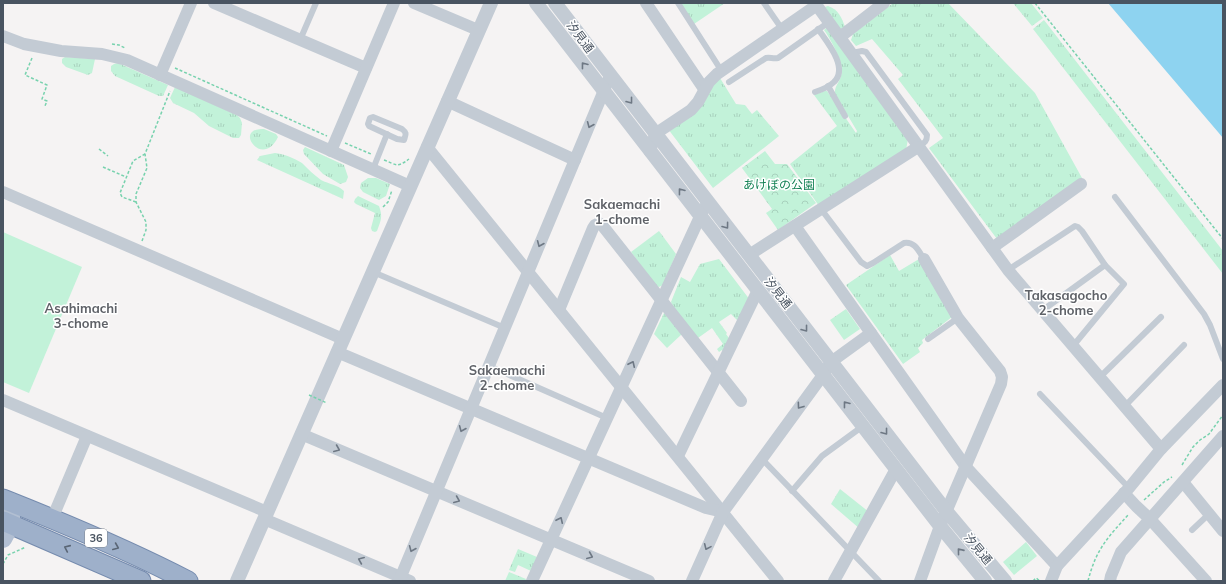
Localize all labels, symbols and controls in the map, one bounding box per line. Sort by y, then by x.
street label: 汐見通 [564,18,597,56]
one-way arrow [582,63,589,70]
one-way arrow [625,96,632,103]
one-way arrow [587,120,595,128]
park label: あけぼの公園 [743,177,815,192]
one-way arrow [678,188,685,195]
district label: Sakaemachi 1-chome [584,196,660,227]
one-way arrow [721,221,728,228]
one-way arrow [536,241,544,248]
street label: 汐見通 [761,274,795,311]
district label: Takasagocho 2-chome [1025,287,1108,318]
district label: Asahimachi 3-chome [45,300,117,331]
one-way arrow [801,324,808,331]
one-way arrow [627,361,635,369]
district label: Sakaemachi 2-chome [469,362,545,393]
one-way arrow [798,402,805,409]
one-way arrow [844,402,851,409]
one-way arrow [459,425,467,432]
one-way arrow [880,427,887,434]
one-way arrow [333,444,341,452]
one-way arrow [453,495,460,503]
one-way arrow [555,517,563,525]
road number: 36 [85,529,107,547]
street label: 汐見通 [961,530,996,567]
one-way arrow [113,542,120,550]
one-way arrow [704,543,712,550]
one-way arrow [409,544,417,552]
one-way arrow [63,545,71,553]
one-way arrow [958,548,965,555]
one-way arrow [585,551,593,559]
one-way arrow [358,557,365,565]

